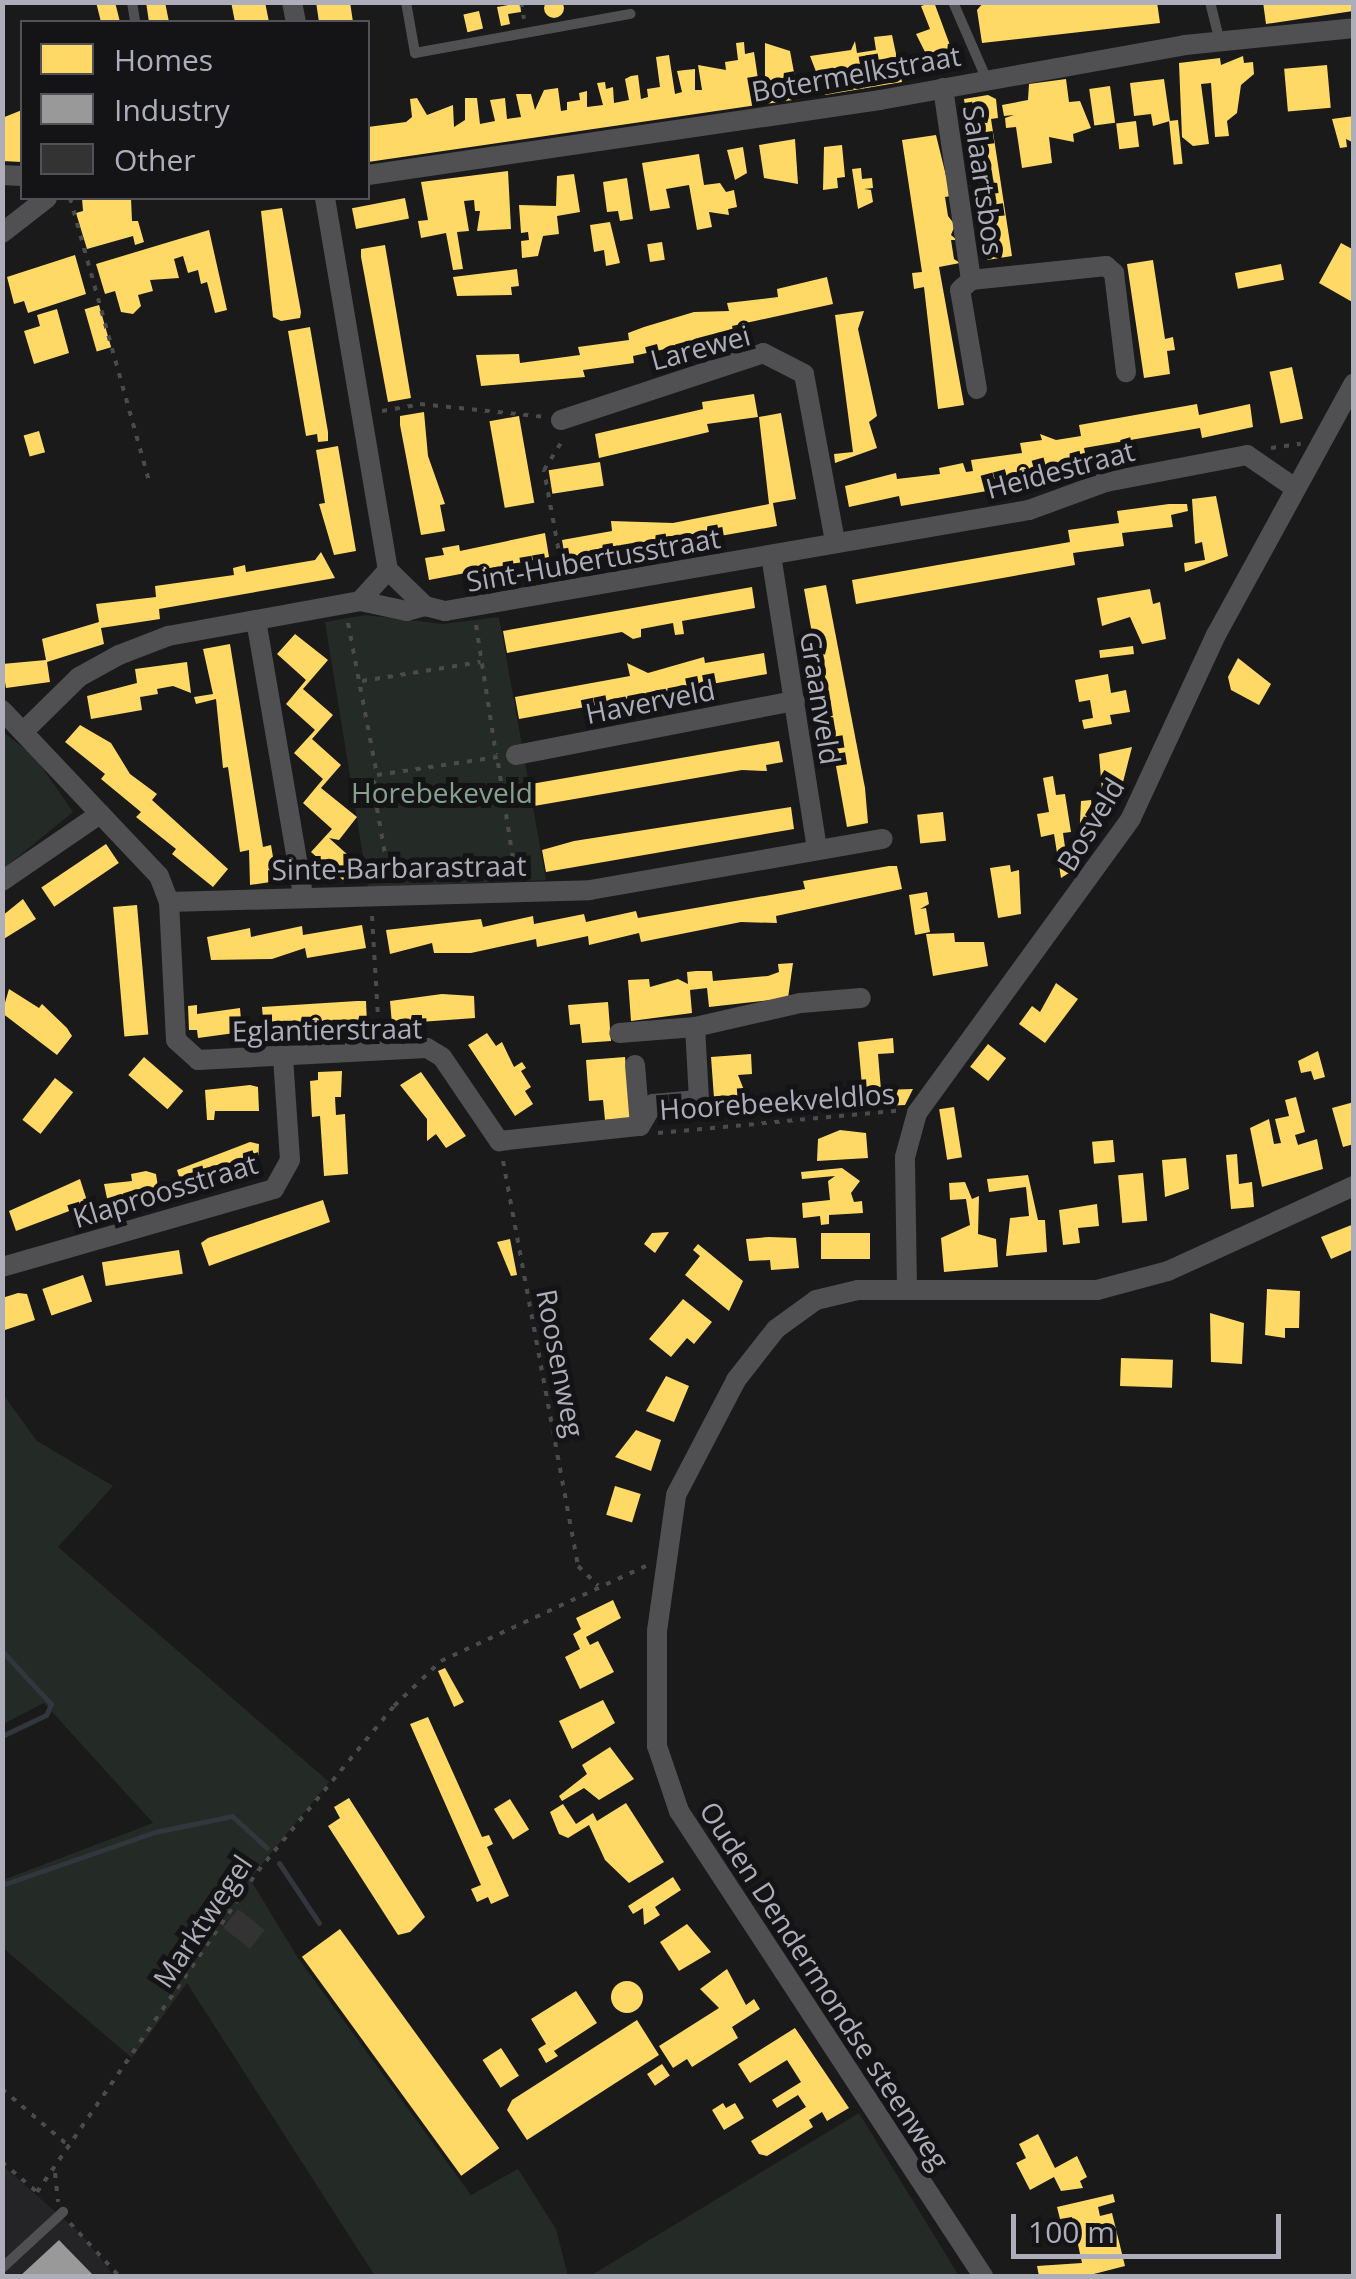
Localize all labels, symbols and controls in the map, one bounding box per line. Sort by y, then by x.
legend [20,20,370,200]
street label: Botermelkstraat [749,38,963,108]
text: Homes [114,39,213,80]
text: Industry [114,89,230,130]
street label: Salaartsbos [957,103,1011,257]
text: Other [114,139,196,180]
street label: Larewei [646,318,754,376]
street label: Heidestraat [982,433,1138,505]
street label: Sint-Hubertusstraat [464,520,722,598]
street label: Graanveld [794,629,848,767]
street label: Haverveld [582,672,718,730]
street label: Bosveld [1049,772,1131,876]
park label: Horebekeveld [351,775,533,809]
street label: Sinte-Barbarastraat [271,848,527,886]
street label: Eglantierstraat [231,1011,423,1047]
street label: Hoorebeekveldlos [658,1076,896,1126]
street label: Klaproosstraat [69,1146,261,1234]
street label: Roosenweg [530,1286,592,1440]
street label: Ouden Dendermondse steenweg [693,1795,957,2175]
street label: Marktwegel [145,1848,259,1994]
scale bar [1016,2194,1286,2256]
text: 100 m [1028,2211,1115,2252]

